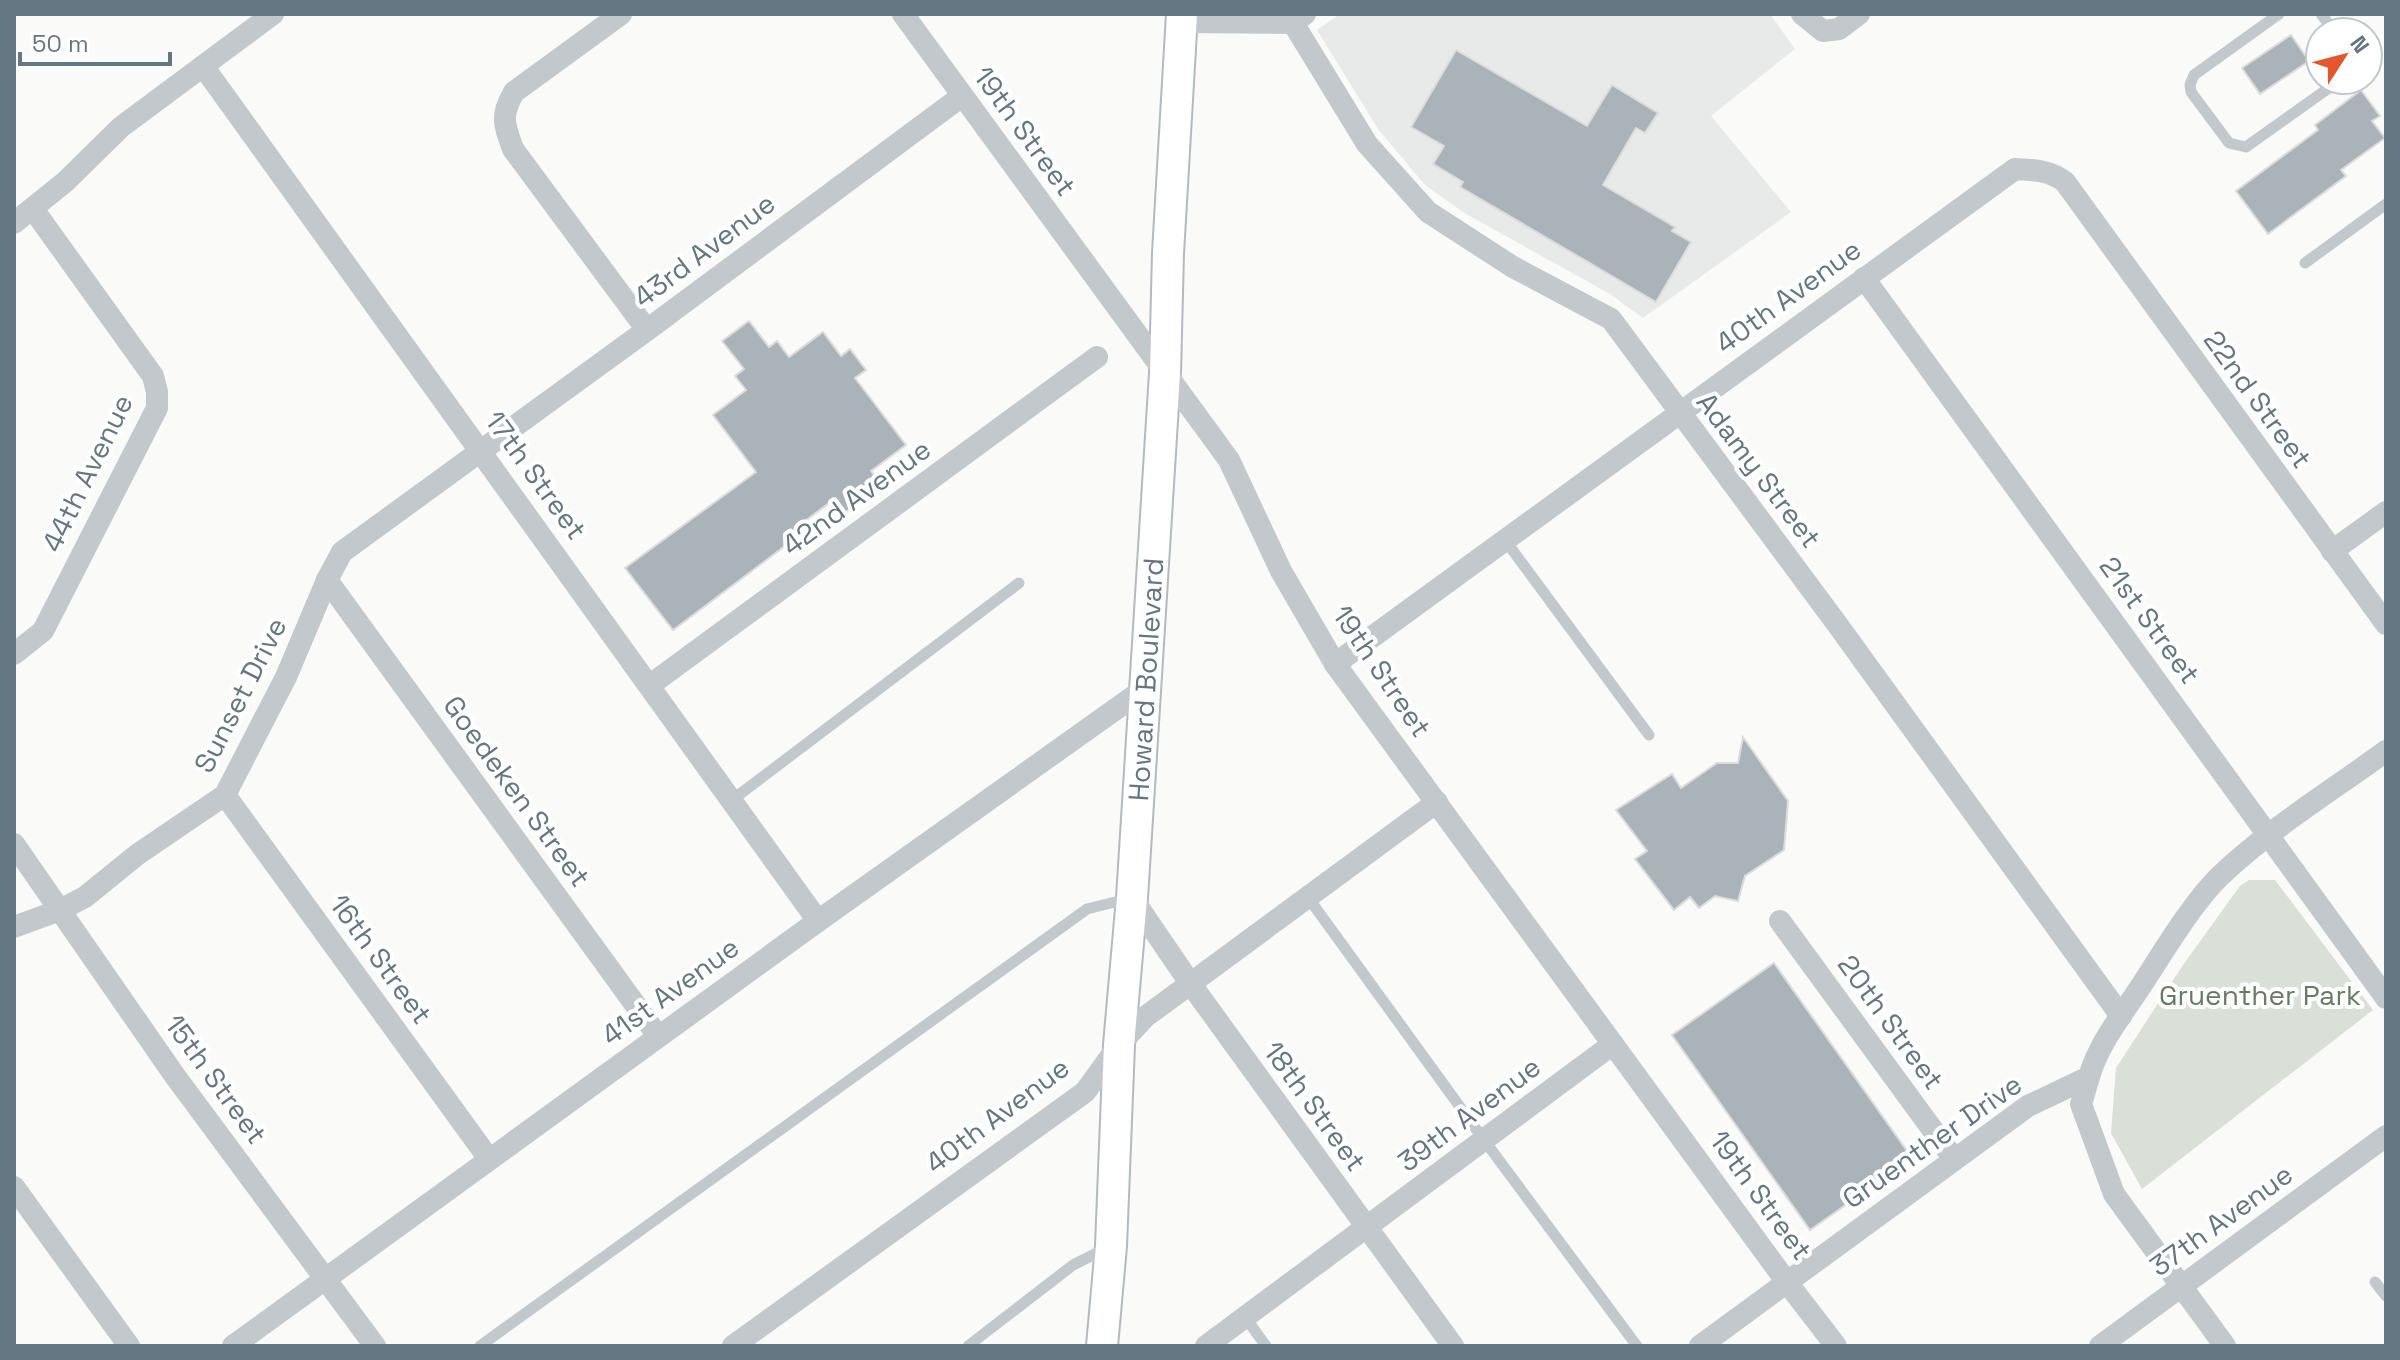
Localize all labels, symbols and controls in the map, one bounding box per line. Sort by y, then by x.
scale bar [20,16,170,66]
north arrow [2304,16,2384,96]
text: 50 m [32,28,89,59]
text: N [2345,30,2376,58]
street label: 19th Street [966,59,1084,203]
street label: 43rd Avenue [626,185,782,315]
street label: 40th Avenue [1708,231,1868,361]
street label: 22nd Street [2196,323,2320,475]
street label: Adamy Street [1689,385,1829,555]
street label: 44th Avenue [33,388,141,558]
street label: 17th Street [477,404,595,546]
street label: 42nd Avenue [775,431,937,563]
street label: 21st Street [2092,549,2208,691]
street label: Howard Boulevard [1120,557,1171,802]
street label: 19th Street [1325,598,1439,744]
street label: Sunset Drive [186,611,294,779]
street label: Goedeken Street [435,688,599,894]
street label: 16th Street [322,887,440,1031]
street label: 41st Avenue [594,929,746,1053]
street label: 20th Street [1830,948,1952,1096]
park label: Gruenther Park [2159,977,2361,1013]
street label: 15th Street [157,1007,275,1151]
street label: 18th Street [1256,1034,1374,1178]
street label: 40th Avenue [918,1049,1076,1181]
street label: 39th Avenue [1390,1049,1548,1179]
street label: Gruenther Drive [1835,1066,2029,1216]
street label: 19th Street [1702,1123,1820,1267]
street label: 37th Avenue [2142,1156,2300,1284]

